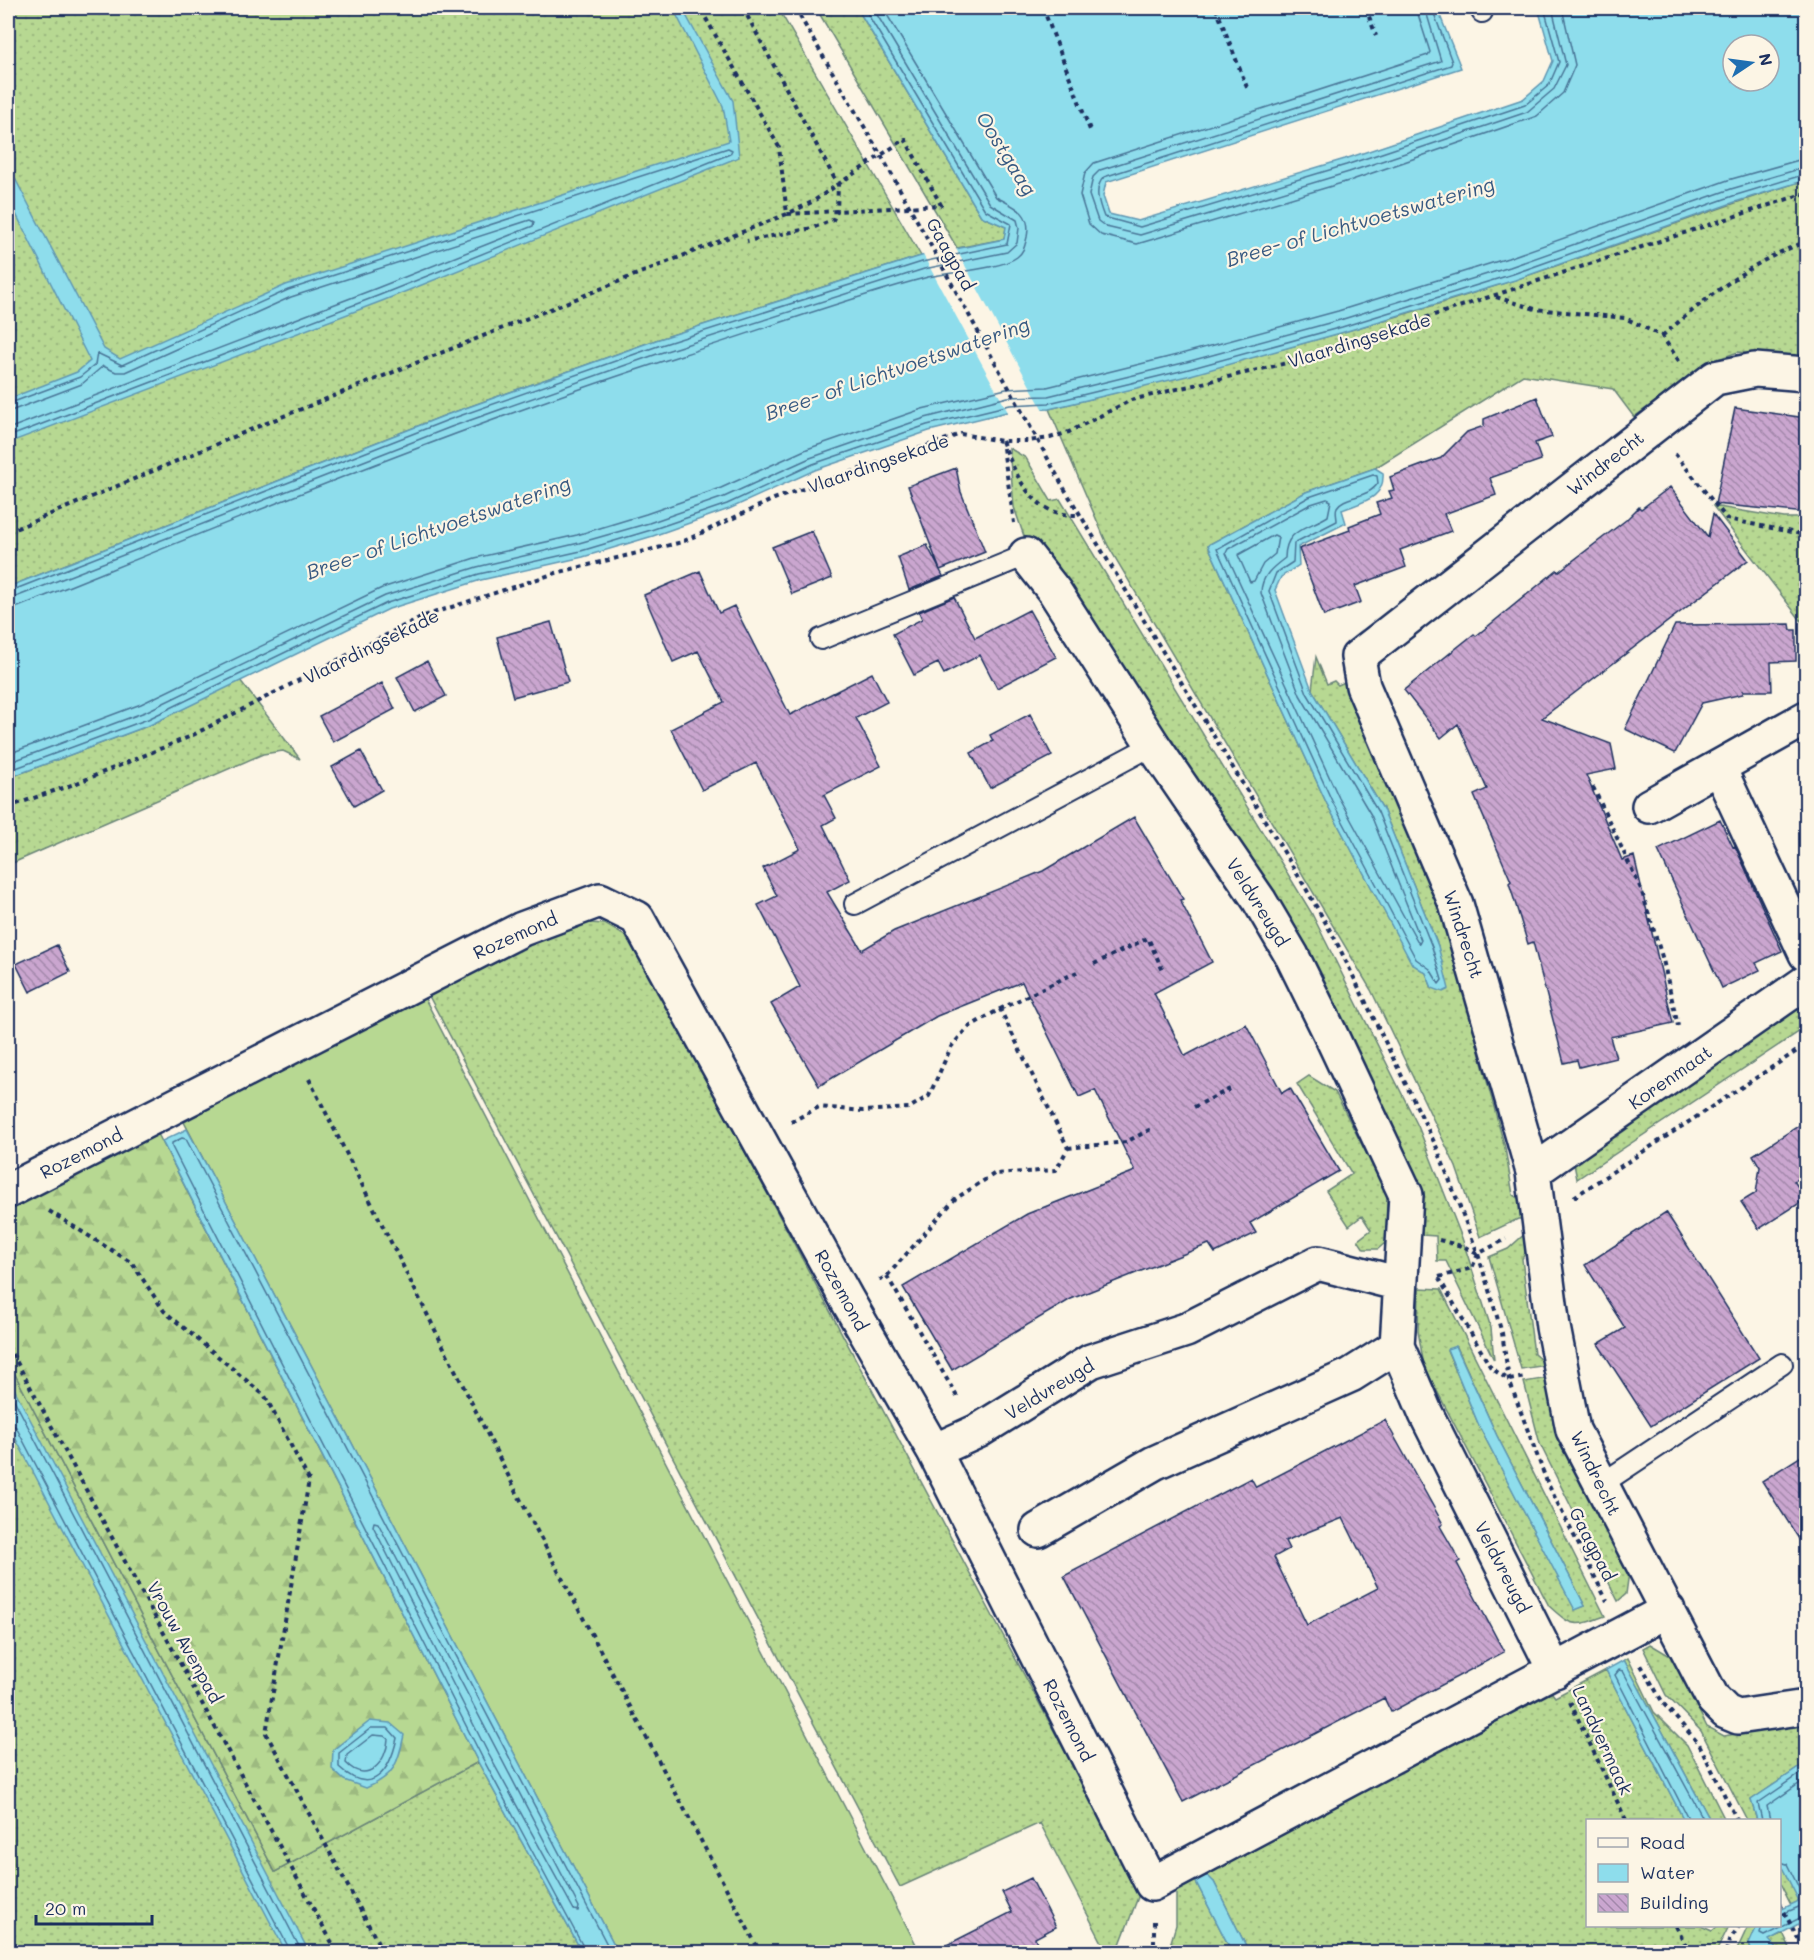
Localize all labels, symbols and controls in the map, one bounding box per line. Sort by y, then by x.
north arrow [1721,33,1781,93]
text: N [1755,51,1778,68]
water label: Oostgaag [971,106,1043,200]
water label: Bree- of Lichtvoetswatering [1223,170,1497,272]
street label: Gaagpad [921,213,981,295]
street label: Vlaardingsekade [1285,307,1433,373]
water label: Bree- of Lichtvoetswatering [761,310,1033,426]
street label: Windrecht [1562,425,1648,501]
street label: Vlaardingsekade [804,428,952,498]
water label: Bree- of Lichtvoetswatering [302,469,574,585]
street label: Vlaardingsekade [299,603,443,689]
street label: Veldvreugd [1221,853,1295,951]
street label: Windrecht [1438,887,1490,981]
street label: Rozemond [469,906,561,964]
street label: Korenmaat [1624,1040,1716,1114]
street label: Rozemond [36,1122,126,1184]
street label: Rozemond [810,1245,874,1335]
street label: Veldvreugd [1000,1353,1098,1425]
street label: Windrecht [1565,1427,1627,1519]
street label: Gaagpad [1564,1503,1622,1585]
street label: Veldvreugd [1470,1517,1536,1617]
street label: Vrouw Avenpad [142,1577,228,1707]
street label: Rozemond [1038,1675,1100,1765]
street label: Landvermaak [1567,1681,1639,1799]
legend [1586,1819,1781,1927]
text: Road [1640,1830,1685,1854]
text: Water [1640,1860,1695,1884]
scale bar [36,1888,152,1926]
text: Building [1640,1890,1708,1914]
text: 20 m [45,1896,86,1920]

